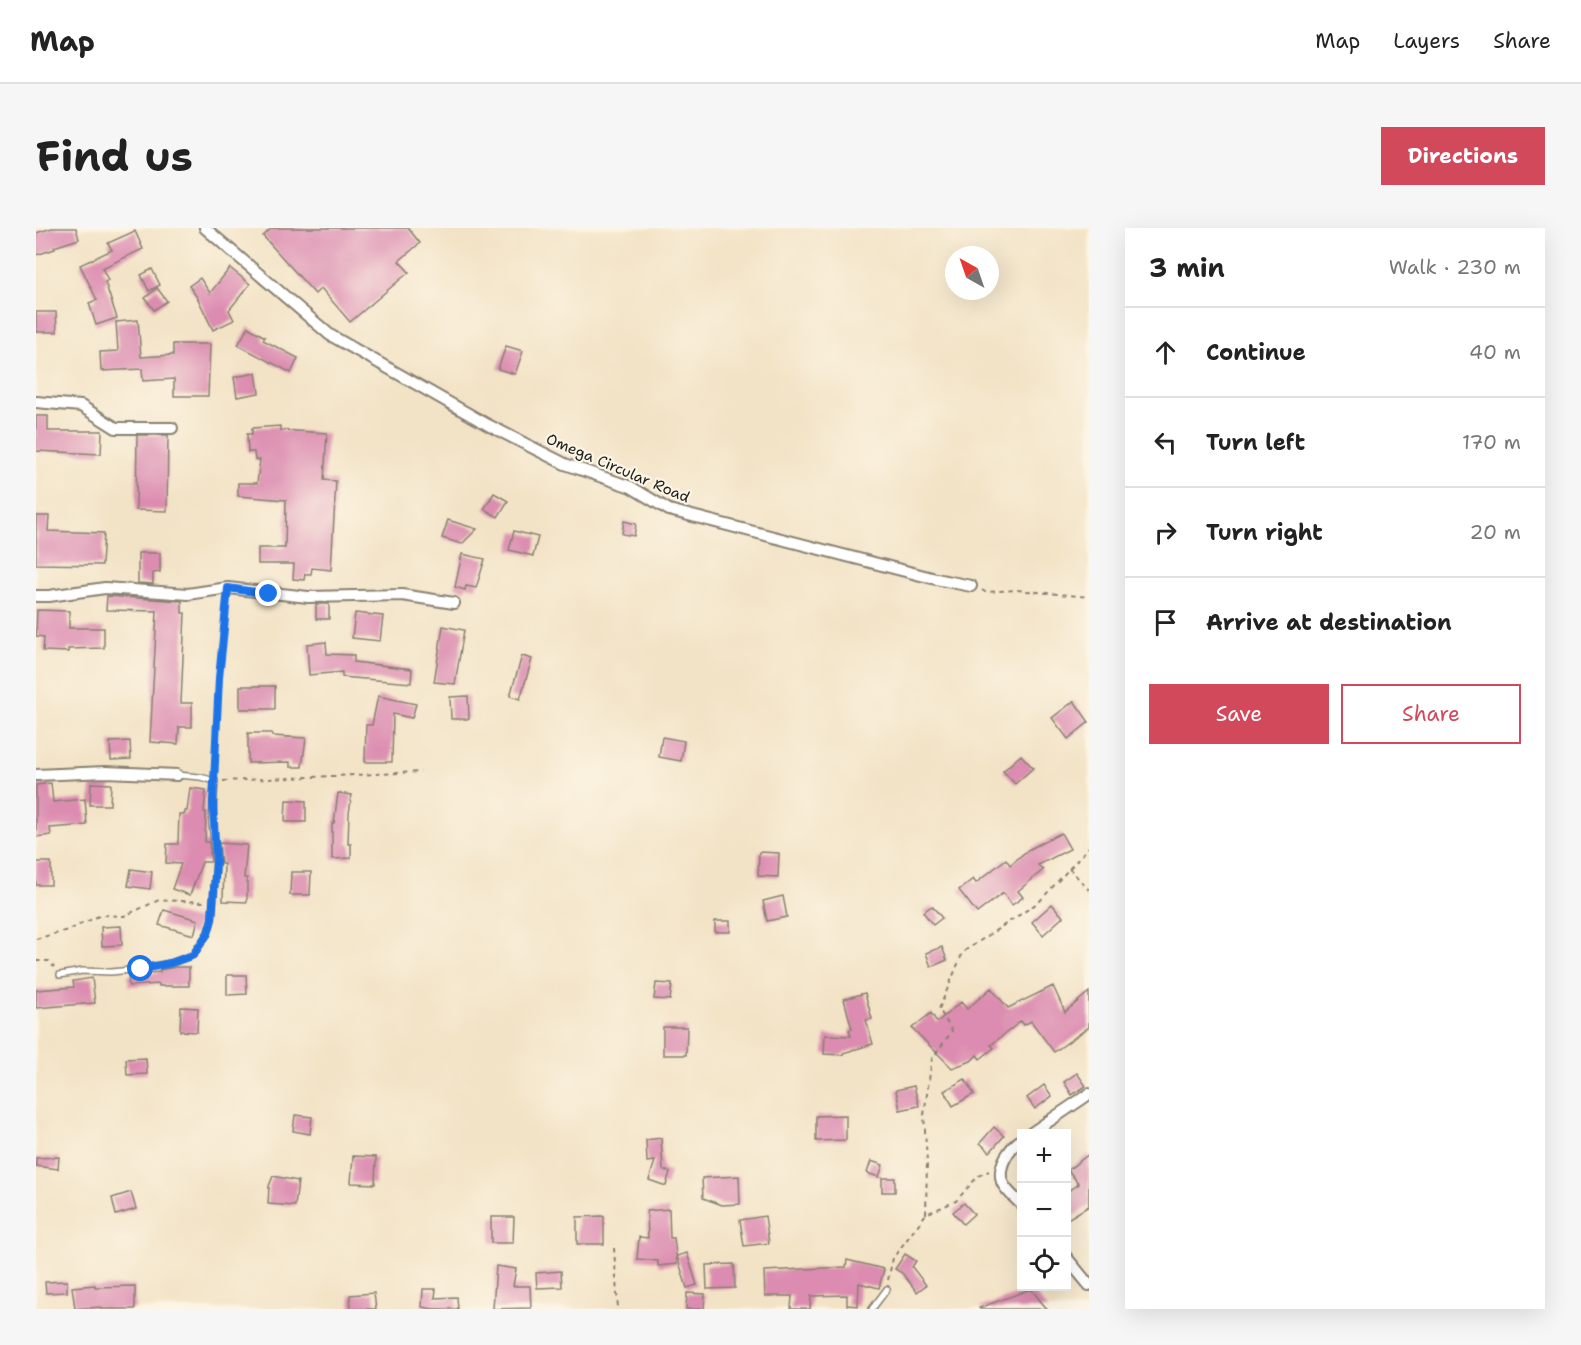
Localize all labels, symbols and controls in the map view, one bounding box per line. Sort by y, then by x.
text: Map [30,22,95,60]
text: Map [1315,27,1360,55]
text: Layers [1393,27,1460,55]
text: Share [1493,27,1551,55]
button: Directions [1381,127,1545,185]
text: Find us [36,128,193,184]
north arrow [945,246,999,300]
text: 3 min [1149,250,1225,285]
text: Walk · 230 m [1389,254,1521,280]
icon: ahead [1149,336,1182,369]
text: Continue [1206,338,1306,367]
text: 40 m [1469,339,1521,365]
icon: left [1149,426,1182,459]
text: Turn left [1206,428,1305,457]
street label: Omega Circular Road [543,429,693,508]
text: 170 m [1462,429,1521,455]
icon: right [1149,516,1182,549]
text: Turn right [1206,518,1323,547]
text: 20 m [1470,519,1521,545]
route end [255,580,281,606]
icon: arrive [1149,606,1182,639]
text: Arrive at destination [1206,608,1452,637]
button: Save [1149,684,1329,744]
button: Share [1341,684,1521,744]
route start [127,955,153,981]
map controls [1017,1129,1071,1291]
button: + [1017,1129,1071,1183]
button: − [1017,1183,1071,1237]
button: locate [1017,1237,1071,1291]

